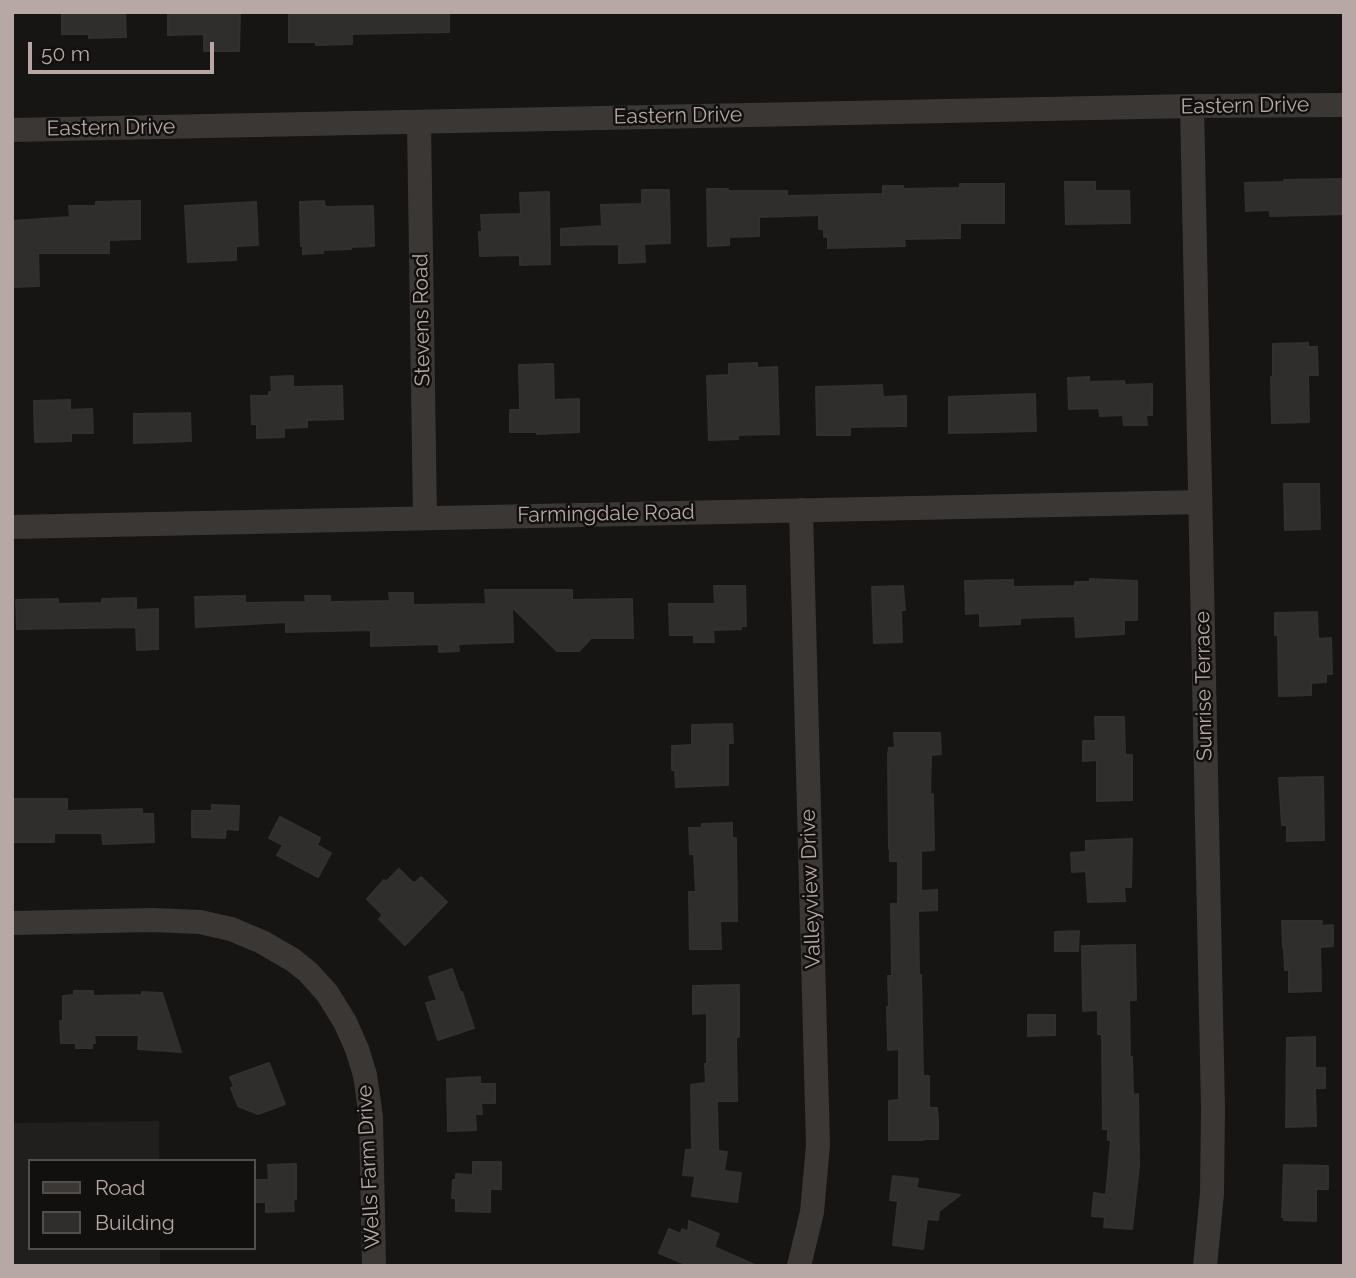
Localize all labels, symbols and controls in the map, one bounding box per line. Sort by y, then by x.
scale bar [32,28,217,72]
text: 50 m [41,41,90,66]
street label: Eastern Drive [1181,92,1309,120]
street label: Eastern Drive [614,102,742,130]
street label: Eastern Drive [47,114,175,142]
street label: Stevens Road [408,253,436,387]
street label: Farmingdale Road [517,500,695,528]
street label: Sunrise Terrace [1190,611,1218,761]
street label: Valleyview Drive [796,809,826,969]
street label: Wells Farm Drive [352,1084,386,1250]
legend [28,1159,256,1250]
text: Road [95,1175,145,1200]
text: Building [95,1210,175,1235]

